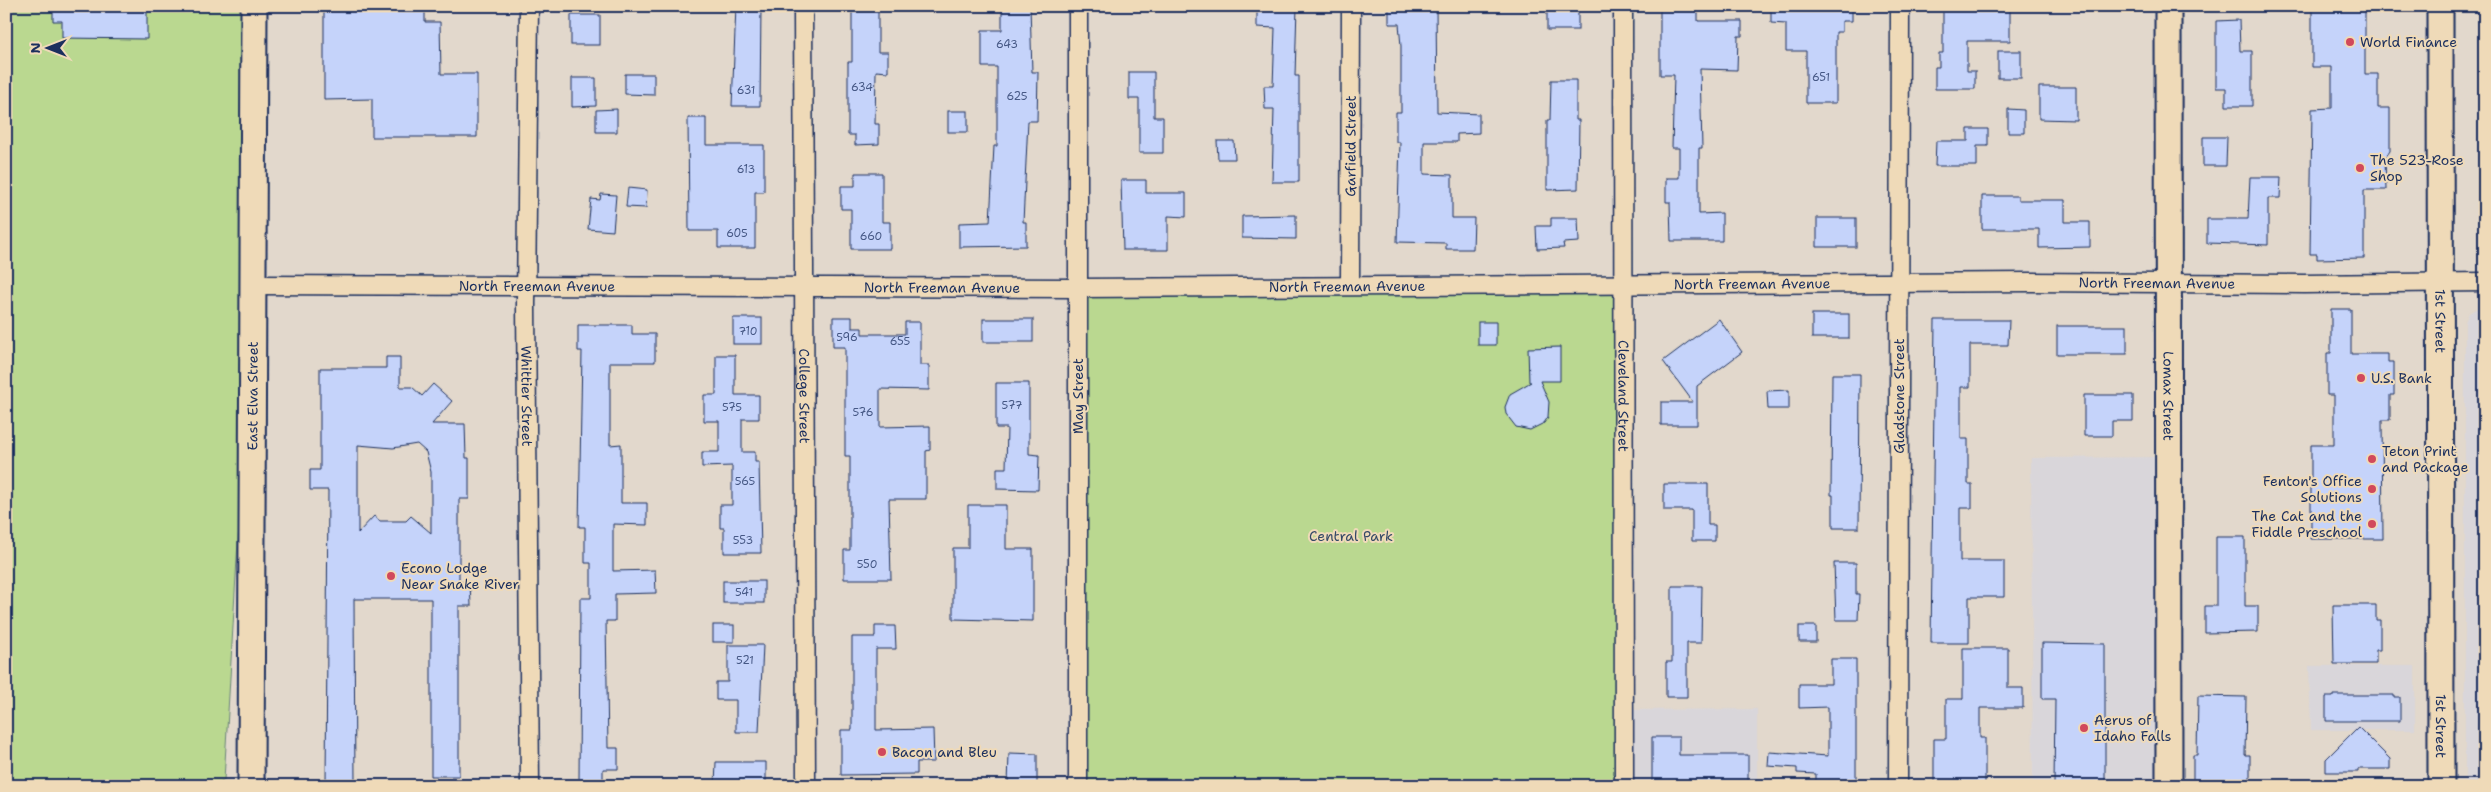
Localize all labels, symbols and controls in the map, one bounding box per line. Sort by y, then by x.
north arrow [22,22,72,72]
place label: World Finance [2360,33,2457,51]
marker: World Finance [2344,36,2356,48]
house number: 643 [996,37,1018,52]
text: N [26,42,44,54]
house number: 651 [1812,70,1830,85]
house number: 634 [851,80,873,95]
house number: 631 [737,83,755,98]
house number: 625 [1006,89,1028,104]
street label: Garfield Street [1341,95,1360,197]
place label: The 523-Rose Shop [2370,151,2464,185]
house number: 613 [737,162,755,177]
marker: The 523-Rose Shop [2354,162,2366,174]
house number: 605 [726,226,748,241]
house number: 660 [860,229,882,244]
street label: North Freeman Avenue [2079,273,2235,292]
street label: North Freeman Avenue [1674,274,1830,293]
street label: North Freeman Avenue [459,277,615,295]
street label: North Freeman Avenue [1269,277,1425,296]
street label: North Freeman Avenue [864,278,1020,297]
street label: 1st Street [2431,289,2449,353]
house number: 710 [738,324,758,339]
house number: 596 [836,330,858,345]
house number: 655 [890,334,910,349]
street label: Gladstone Street [1890,338,1908,454]
street label: Cleveland Street [1614,340,1633,452]
street label: East Elva Street [243,341,262,451]
street label: Whittier Street [517,345,536,447]
street label: College Street [795,348,814,444]
street label: Lomax Street [2159,351,2178,441]
street label: May Street [1069,358,1087,434]
place label: U.S. Bank [2371,369,2432,387]
marker: U.S. Bank [2355,372,2367,384]
house number: 577 [1002,398,1023,413]
house number: 575 [722,400,742,415]
house number: 576 [852,405,874,420]
place label: Teton Print and Package [2382,442,2468,476]
marker: Teton Print and Package [2366,453,2378,465]
place label: Fenton's Office Solutions [2263,472,2362,506]
house number: 565 [735,474,756,489]
marker: Fenton's Office Solutions [2366,483,2378,495]
place label: The Cat and the Fiddle Preschool [2251,507,2363,541]
marker: The Cat and the Fiddle Preschool [2366,518,2378,530]
park label: Central Park [1309,527,1393,545]
house number: 553 [733,533,753,548]
house number: 550 [857,557,877,572]
place label: Econo Lodge Near Snake River [401,559,520,593]
marker: Econo Lodge Near Snake River [385,570,397,582]
house number: 541 [735,585,753,600]
house number: 521 [736,653,754,668]
street label: 1st Street [2432,694,2450,758]
place label: Aerus of Idaho Falls [2094,711,2172,745]
marker: Aerus of Idaho Falls [2078,722,2090,734]
place label: Bacon and Bleu [892,743,997,761]
marker: Bacon and Bleu [876,746,888,758]

